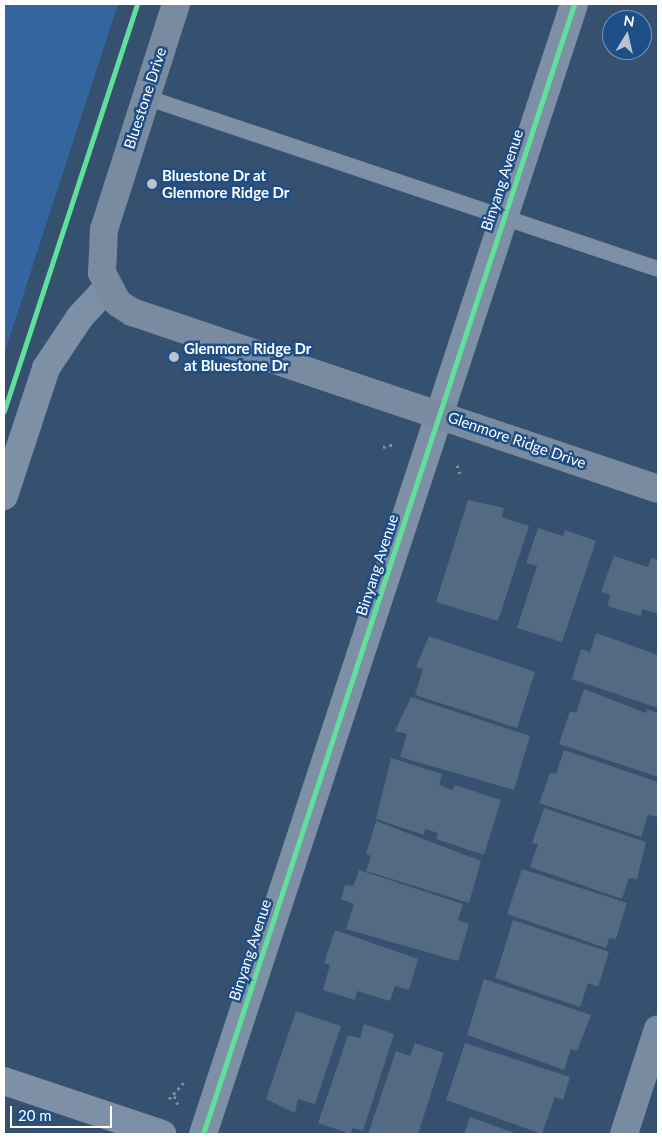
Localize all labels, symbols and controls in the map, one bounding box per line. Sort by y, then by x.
north arrow [602,10,652,60]
text: N [623,11,636,30]
street label: Bluestone Drive [120,45,170,151]
street label: Binyang Avenue [477,127,527,233]
place label: Bluestone Dr at Glenmore Ridge Dr [162,166,289,201]
marker: Bluestone Dr at Glenmore Ridge Dr [146,178,158,190]
place label: Glenmore Ridge Dr at Bluestone Dr [184,339,311,374]
marker: Glenmore Ridge Dr at Bluestone Dr [168,351,180,363]
street label: Glenmore Ridge Drive [446,408,588,472]
street label: Binyang Avenue [352,512,402,618]
street label: Binyang Avenue [225,897,275,1003]
scale bar [12,1096,115,1128]
text: 20 m [18,1106,52,1124]

